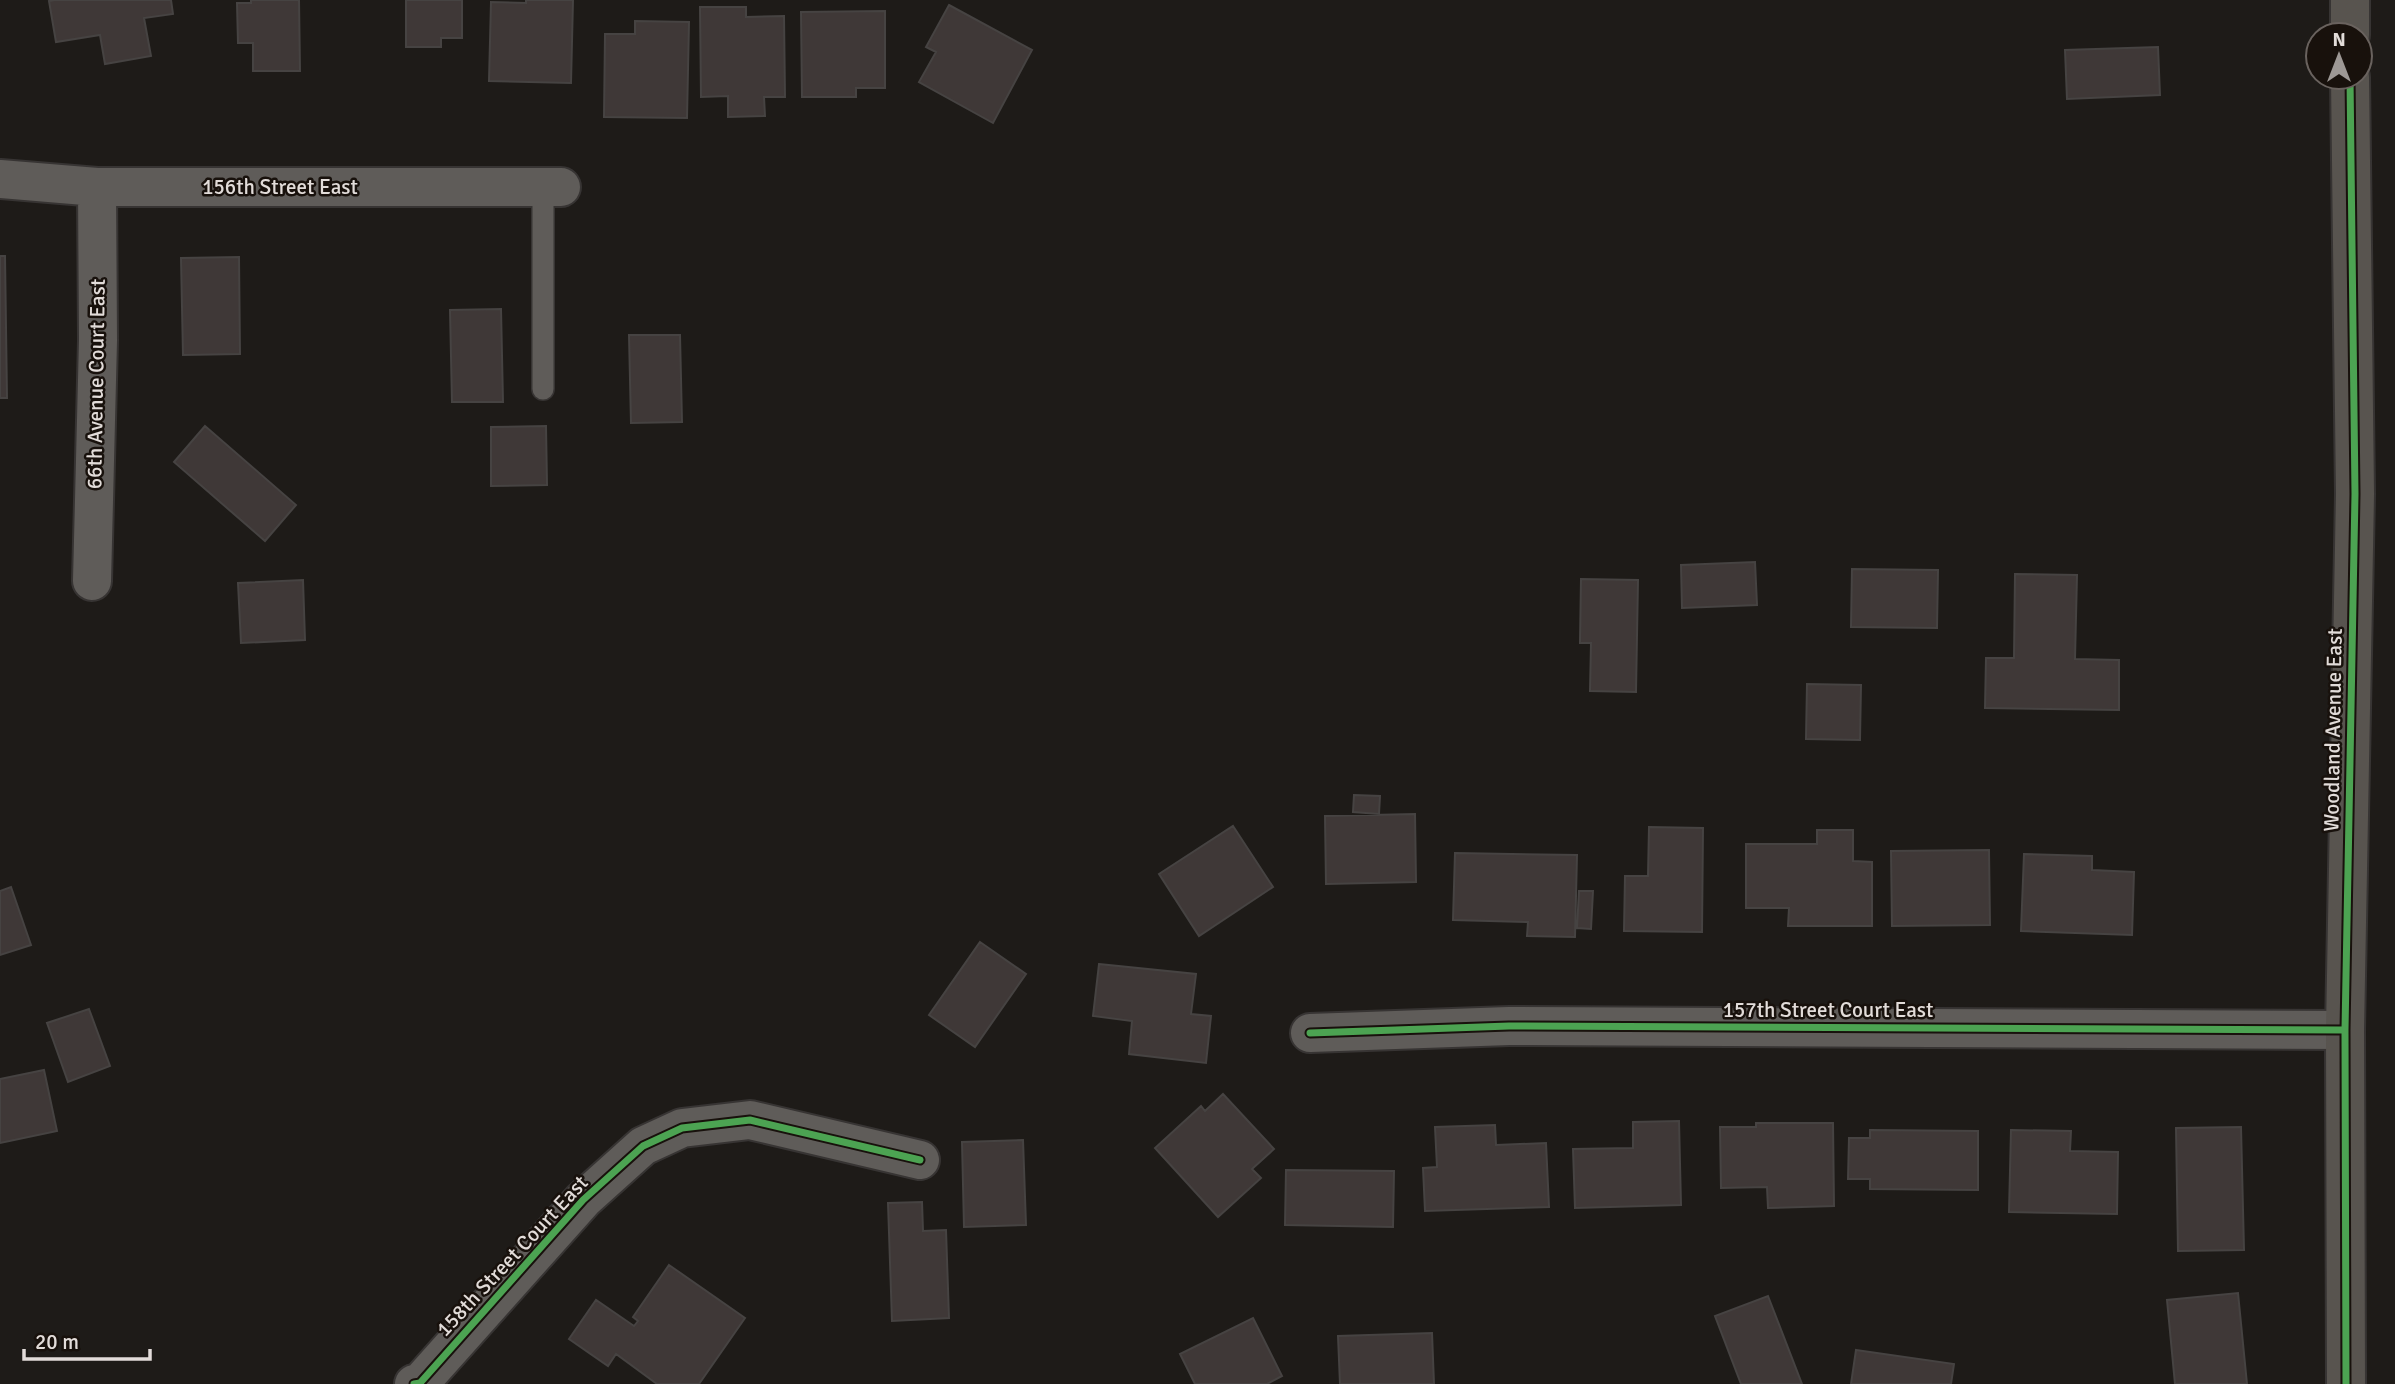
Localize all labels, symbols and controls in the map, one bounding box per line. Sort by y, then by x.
north arrow [2304,21,2374,91]
text: N [2332,28,2346,52]
street label: 156th Street East [202,174,358,200]
street label: 66th Avenue Court East [81,279,111,489]
street label: Woodland Avenue East [2318,628,2348,832]
street label: 157th Street Court East [1723,997,1933,1023]
street label: 158th Street Court East [431,1170,593,1342]
scale bar [24,1318,150,1362]
text: 20 m [35,1329,79,1355]

